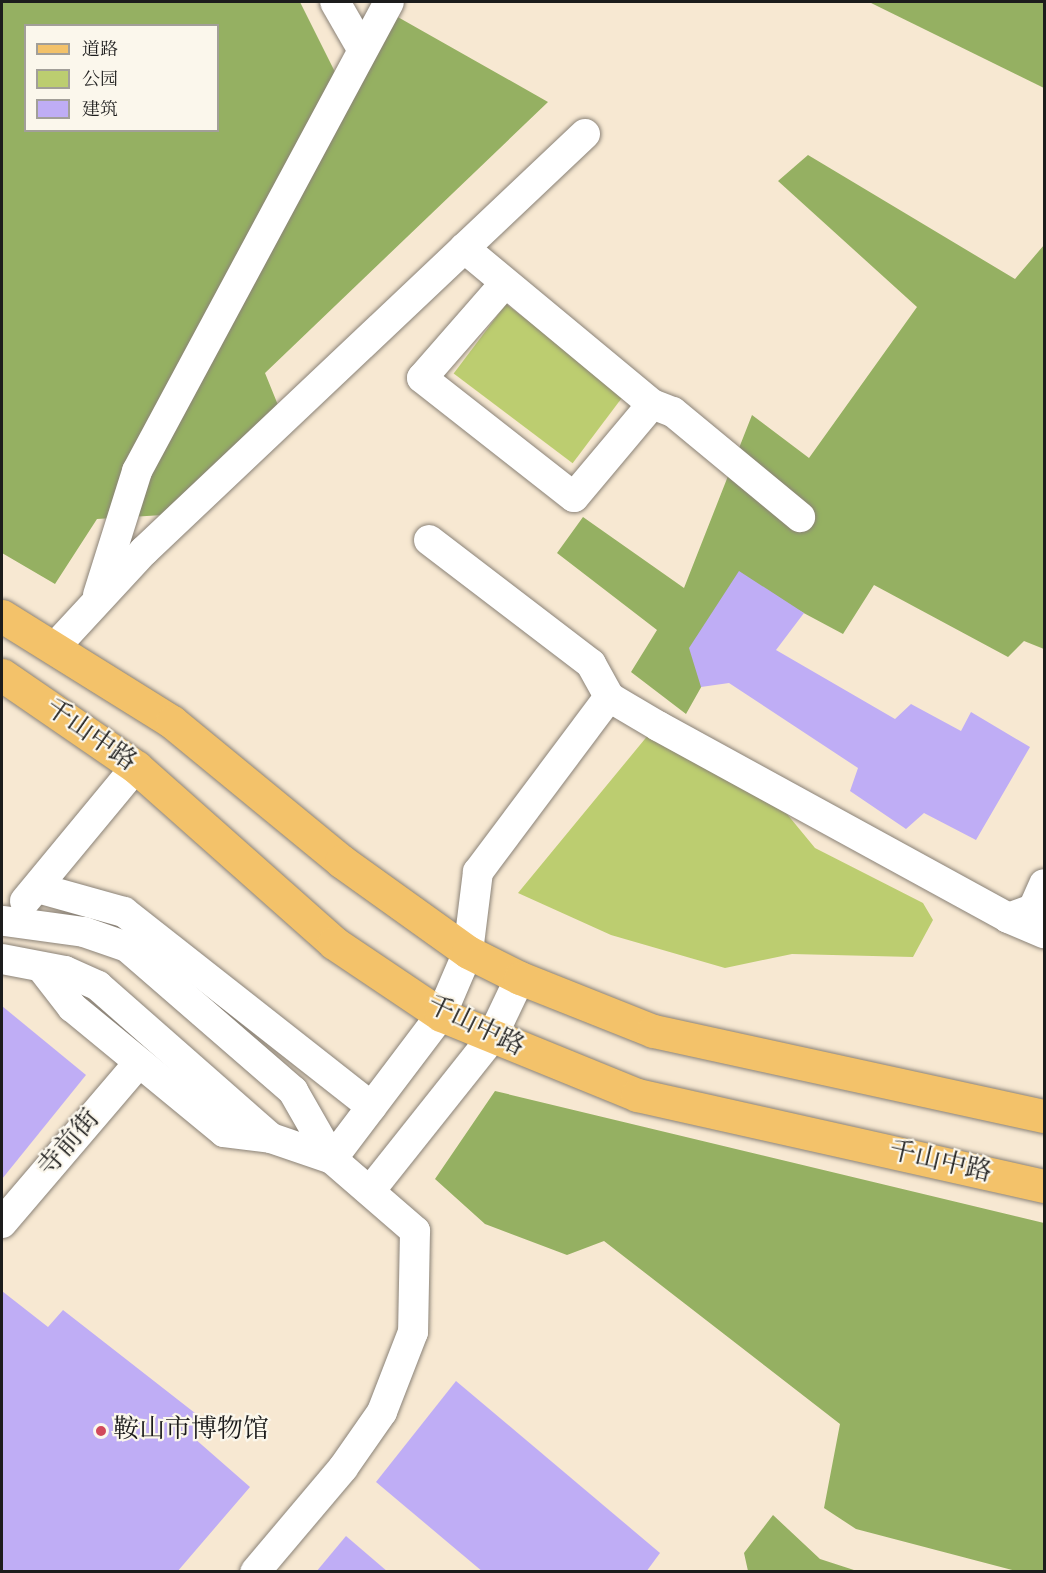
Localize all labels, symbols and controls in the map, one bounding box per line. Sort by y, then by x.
legend [24,24,219,132]
text: 道路 [82,38,118,64]
text: 公园 [82,68,118,94]
text: 建筑 [82,98,118,124]
street label: 千山中路 [38,693,142,779]
street label: 千山中路 [421,990,529,1064]
street label: 寺前街 [33,1104,107,1184]
street label: 千山中路 [886,1136,994,1190]
place label: 鞍山市博物馆 [113,1415,269,1447]
marker: 鞍山市博物馆 [94,1424,108,1438]

